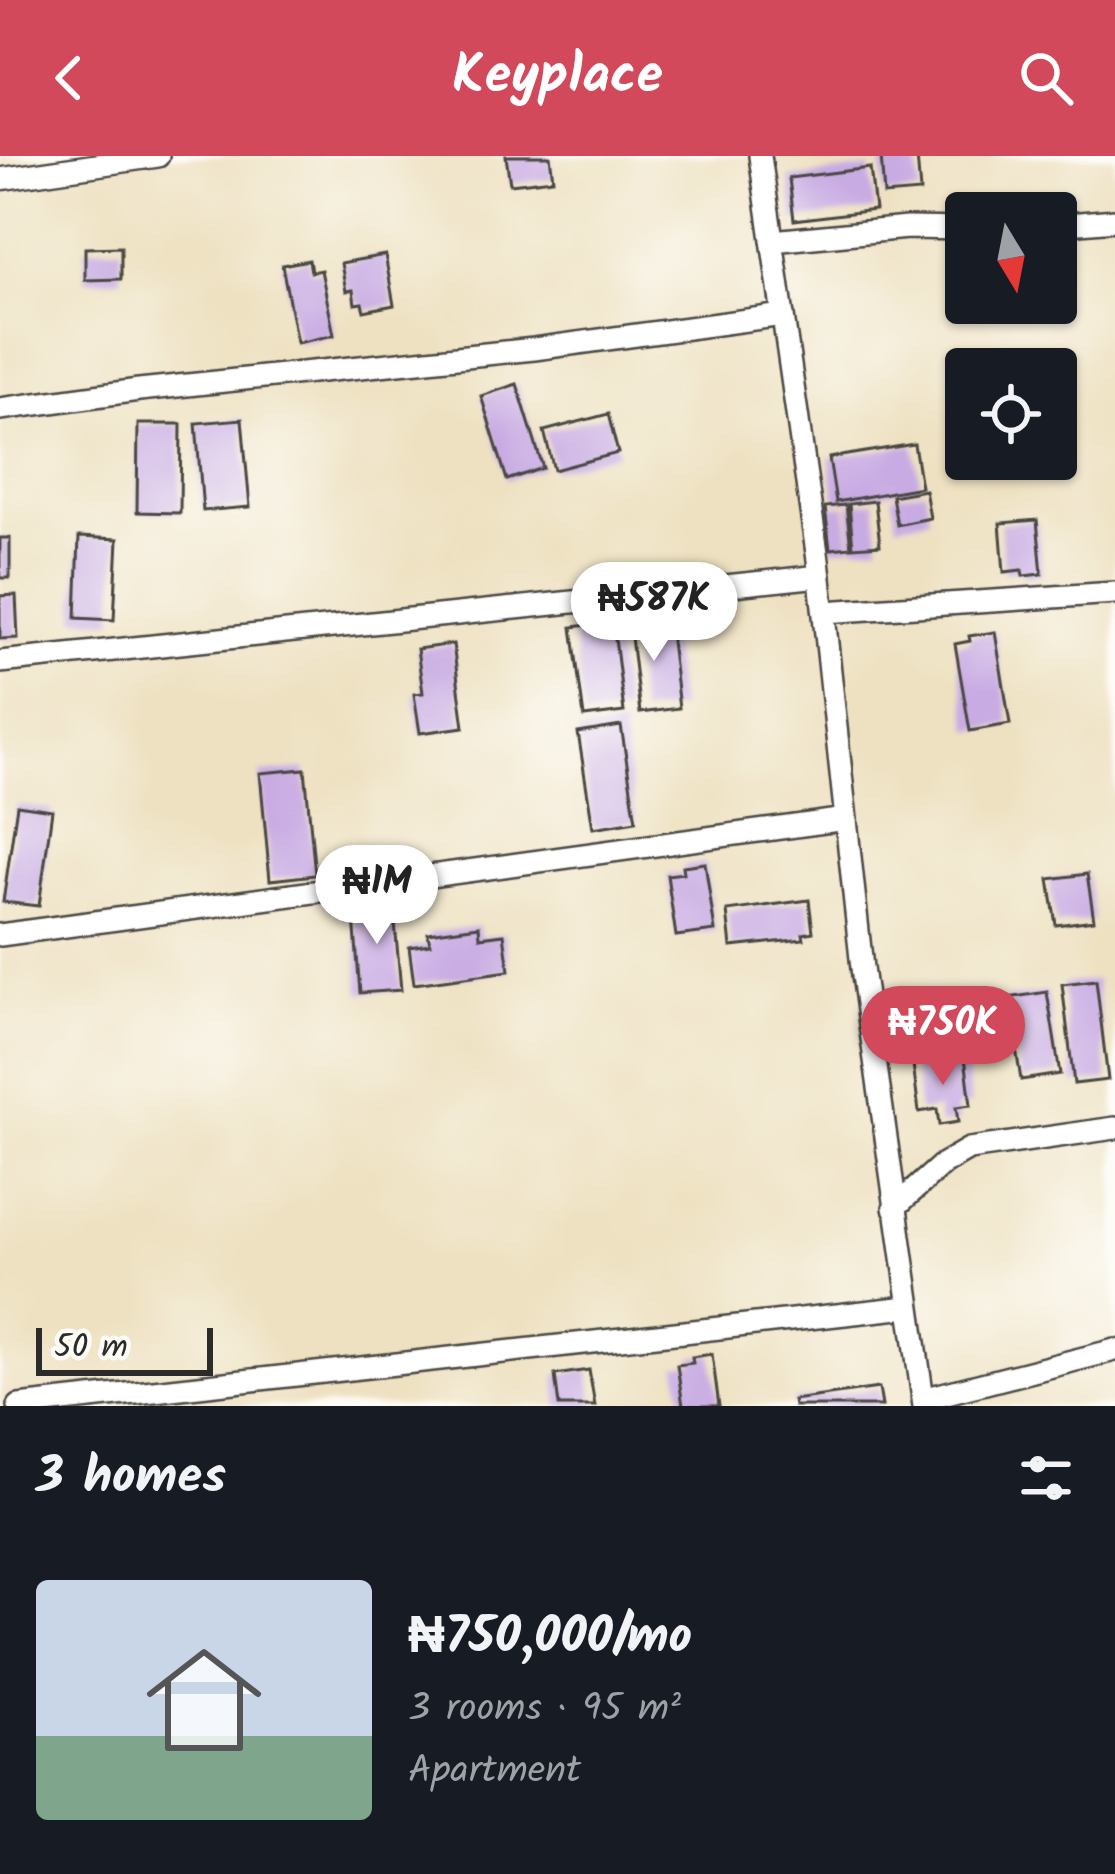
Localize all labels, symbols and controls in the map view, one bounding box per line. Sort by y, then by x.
text: Keyplace [452,35,663,121]
icon: back [36,45,102,111]
icon: search [1013,45,1079,111]
north arrow [945,192,1077,324]
map controls [945,192,1077,480]
button: locate [945,348,1077,480]
pin: ₦587K [570,562,738,664]
text: ₦587K [598,570,710,632]
pin: ₦1M [319,845,435,947]
text: ₦1M [342,853,412,915]
pin: ₦750K [859,986,1027,1088]
text: ₦750K [888,994,998,1056]
scale bar [36,1322,213,1375]
text: 50 m [54,1322,128,1375]
text: 3 homes [36,1438,226,1519]
icon: filters [1013,1445,1079,1511]
text: ₦750,000/mo [408,1598,692,1679]
icon: home [132,1628,276,1772]
text: 3 rooms · 95 m² [408,1679,681,1741]
text: Apartment [408,1741,581,1803]

